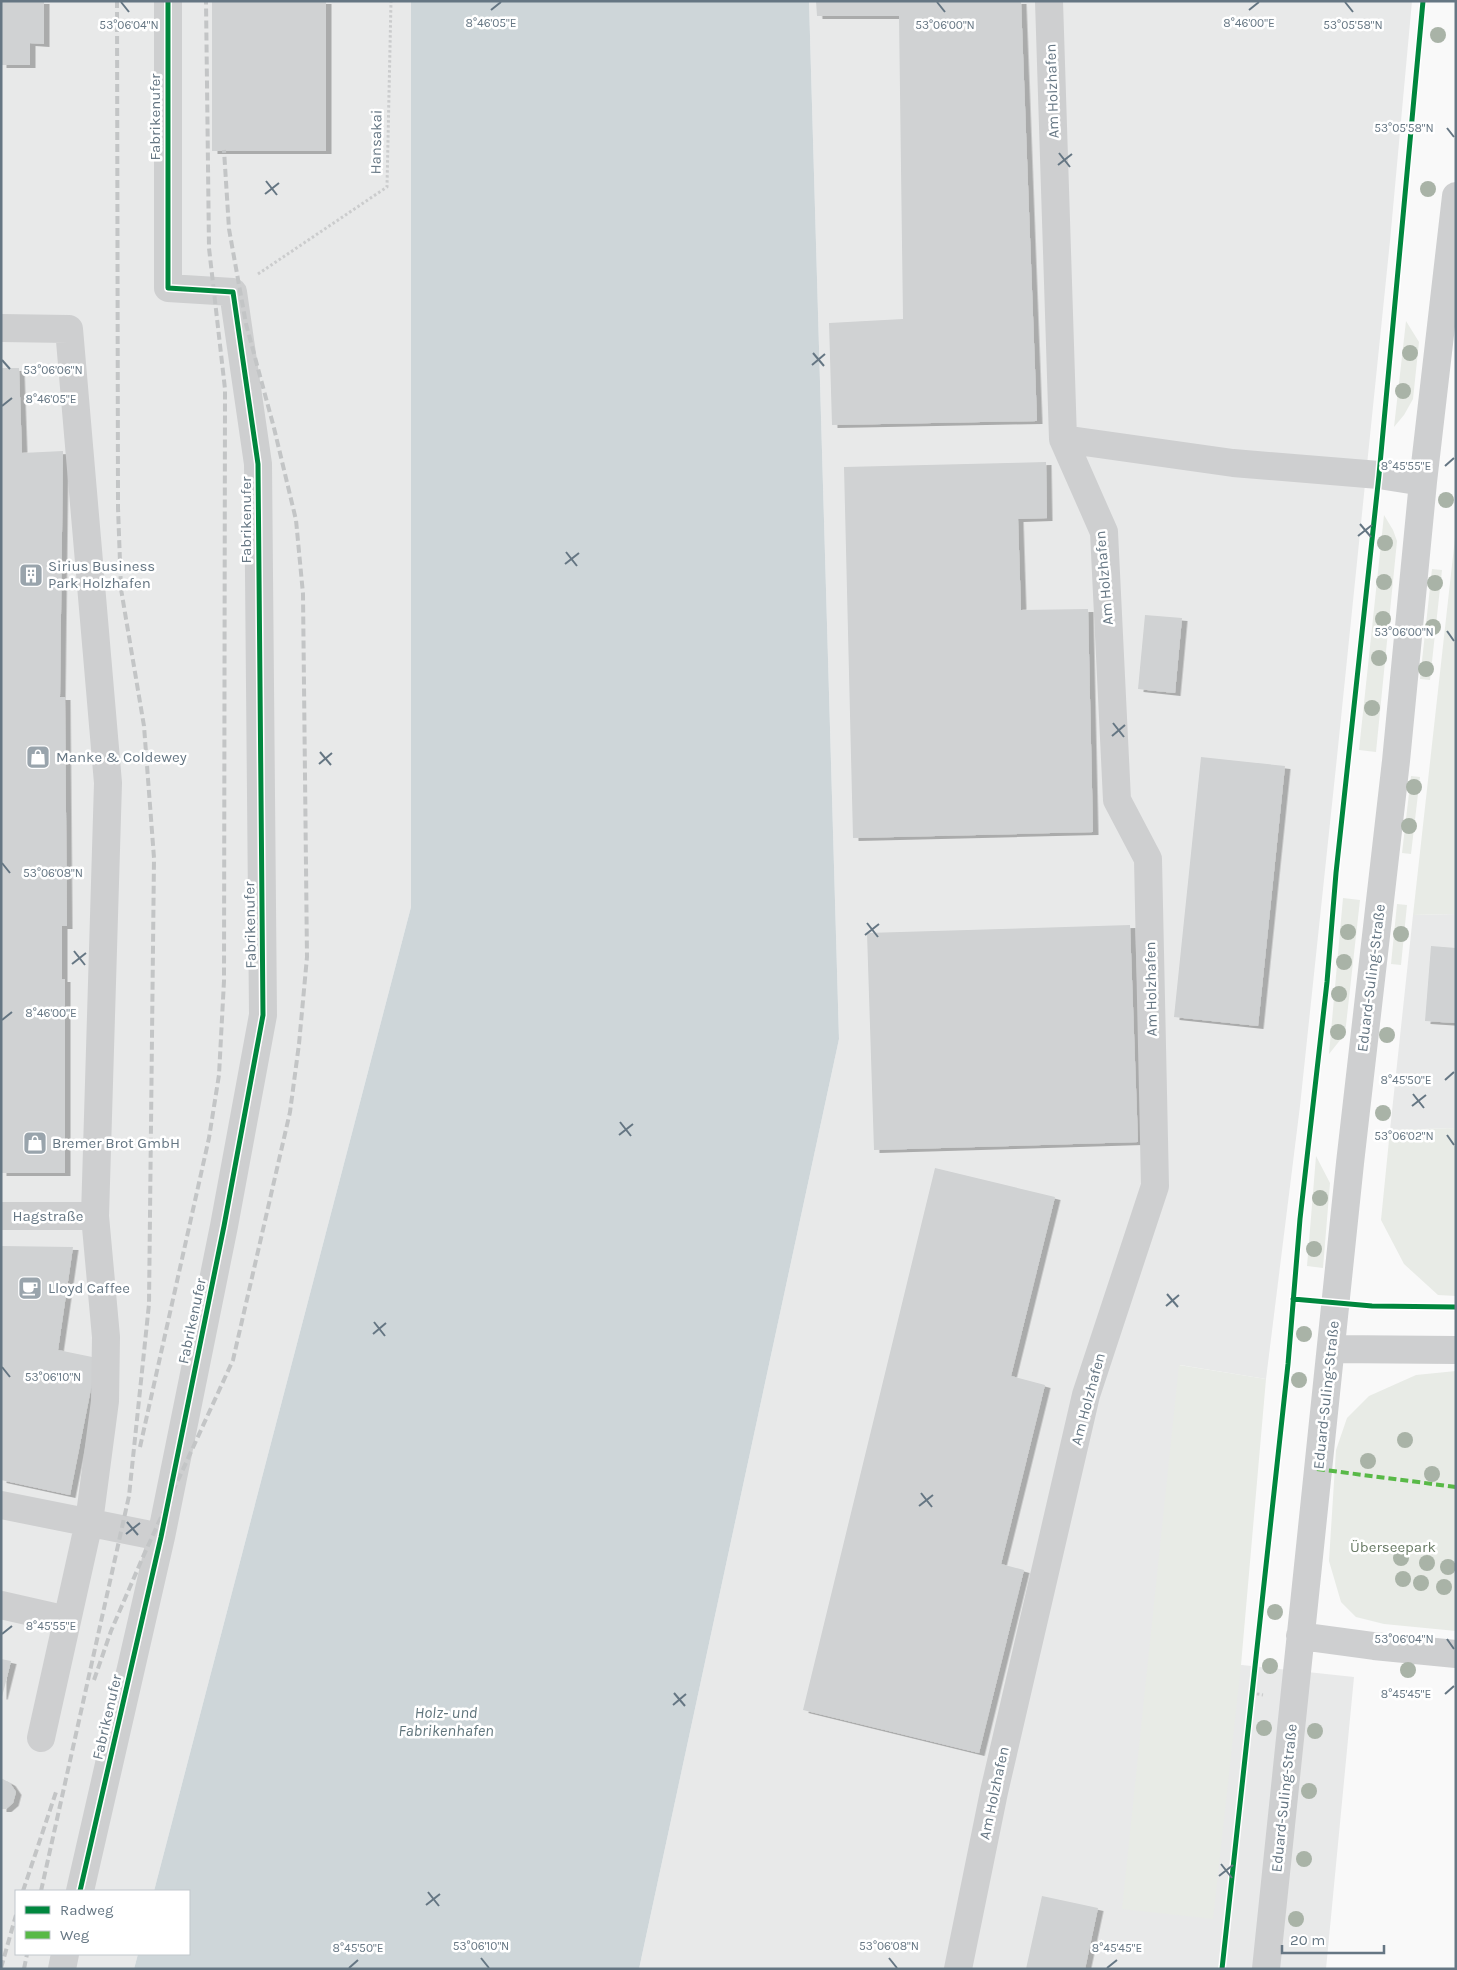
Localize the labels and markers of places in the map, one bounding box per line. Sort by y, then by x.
place label: Sirius Business Park Holzhafen [48,557,155,592]
building icon: Sirius Business Park Holzhafen [18,562,44,588]
shop icon: Manke & Coldewey [25,744,51,770]
place label: Manke & Coldewey [56,748,187,766]
shop icon: Bremer Brot GmbH [22,1130,48,1156]
place label: Bremer Brot GmbH [52,1134,180,1152]
cafe icon: Lloyd Caffee [17,1275,43,1301]
place label: Lloyd Caffee [48,1279,130,1297]

